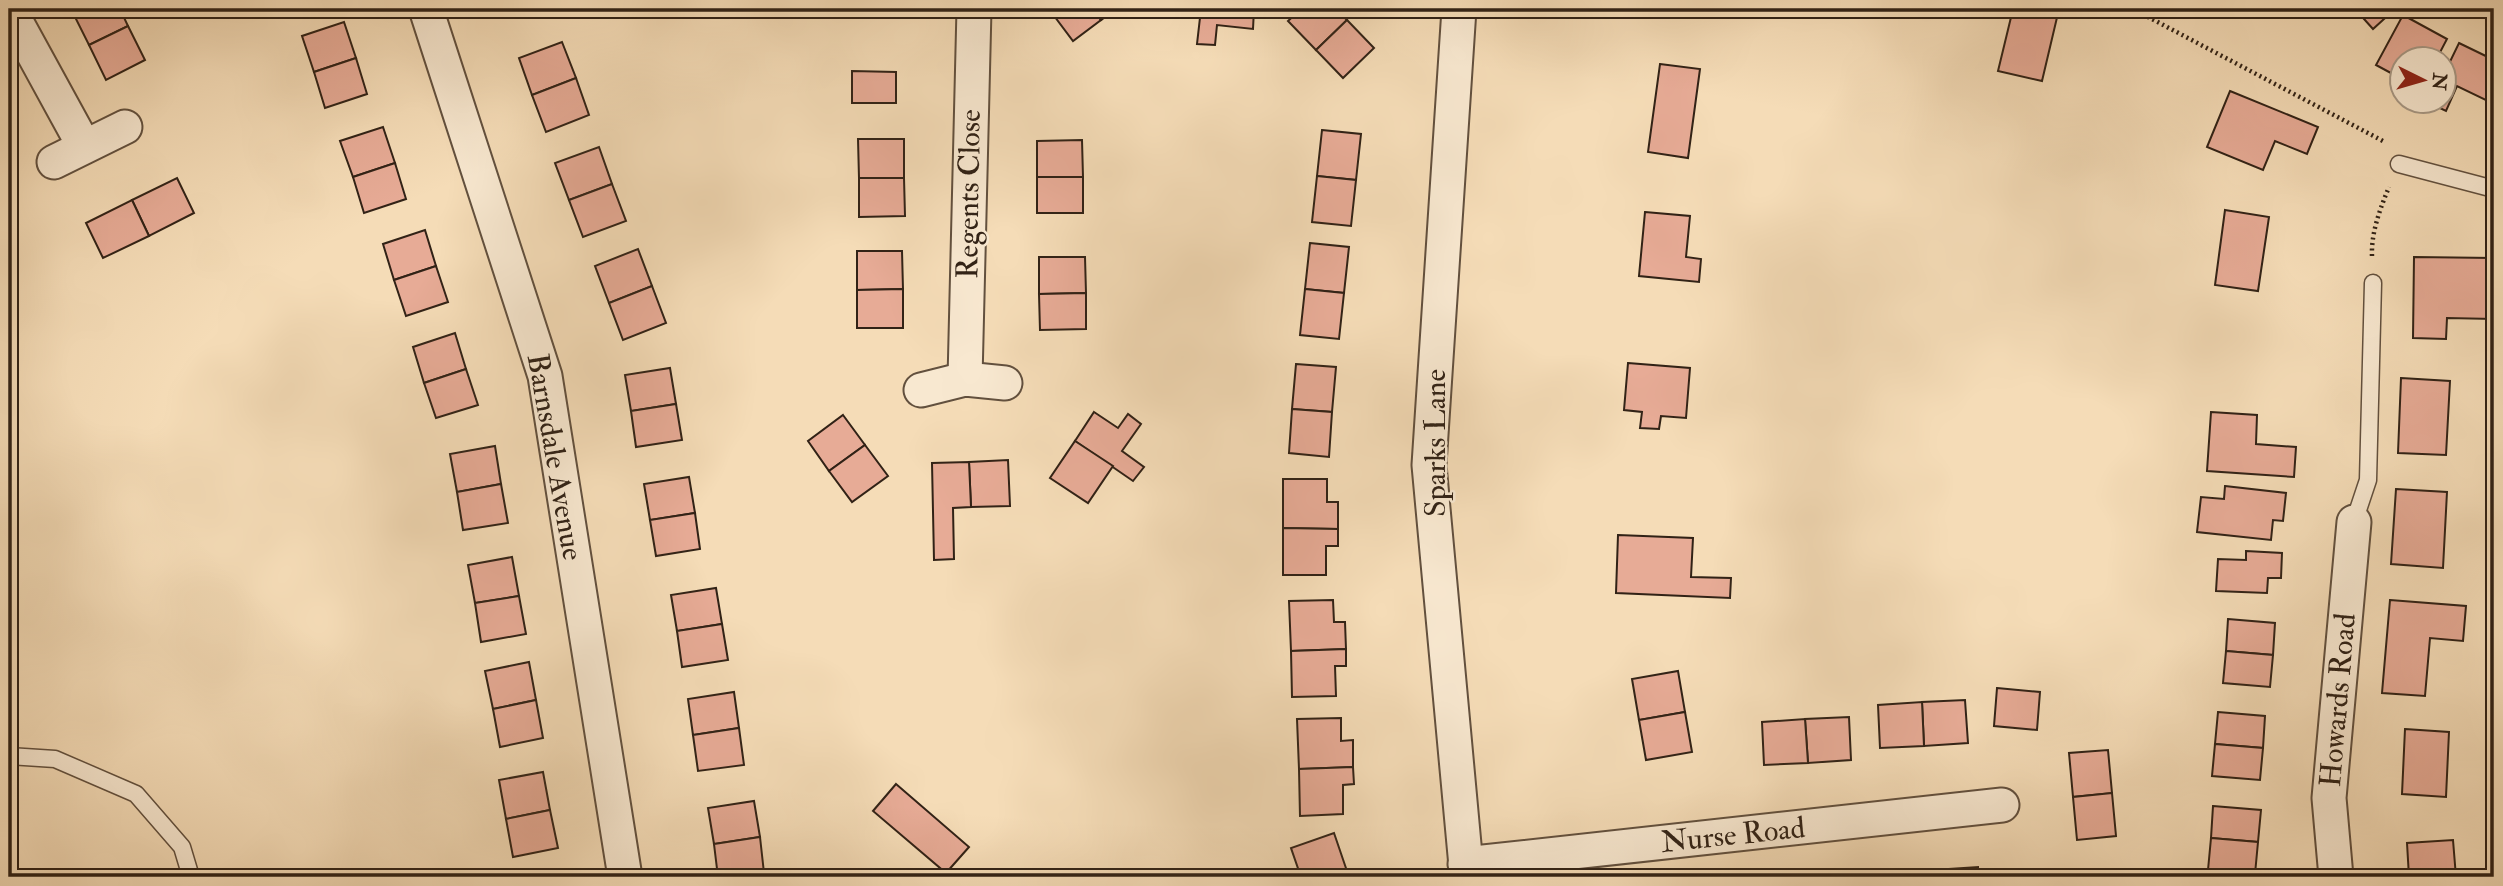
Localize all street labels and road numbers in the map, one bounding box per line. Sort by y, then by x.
street label: Regents Close [949,109,989,279]
street label: Barnsdale Avenue [519,351,591,563]
street label: Sparks Lane [1417,369,1454,517]
street label: Howards Road [2312,611,2364,788]
street label: Nurse Road [1659,809,1807,861]

